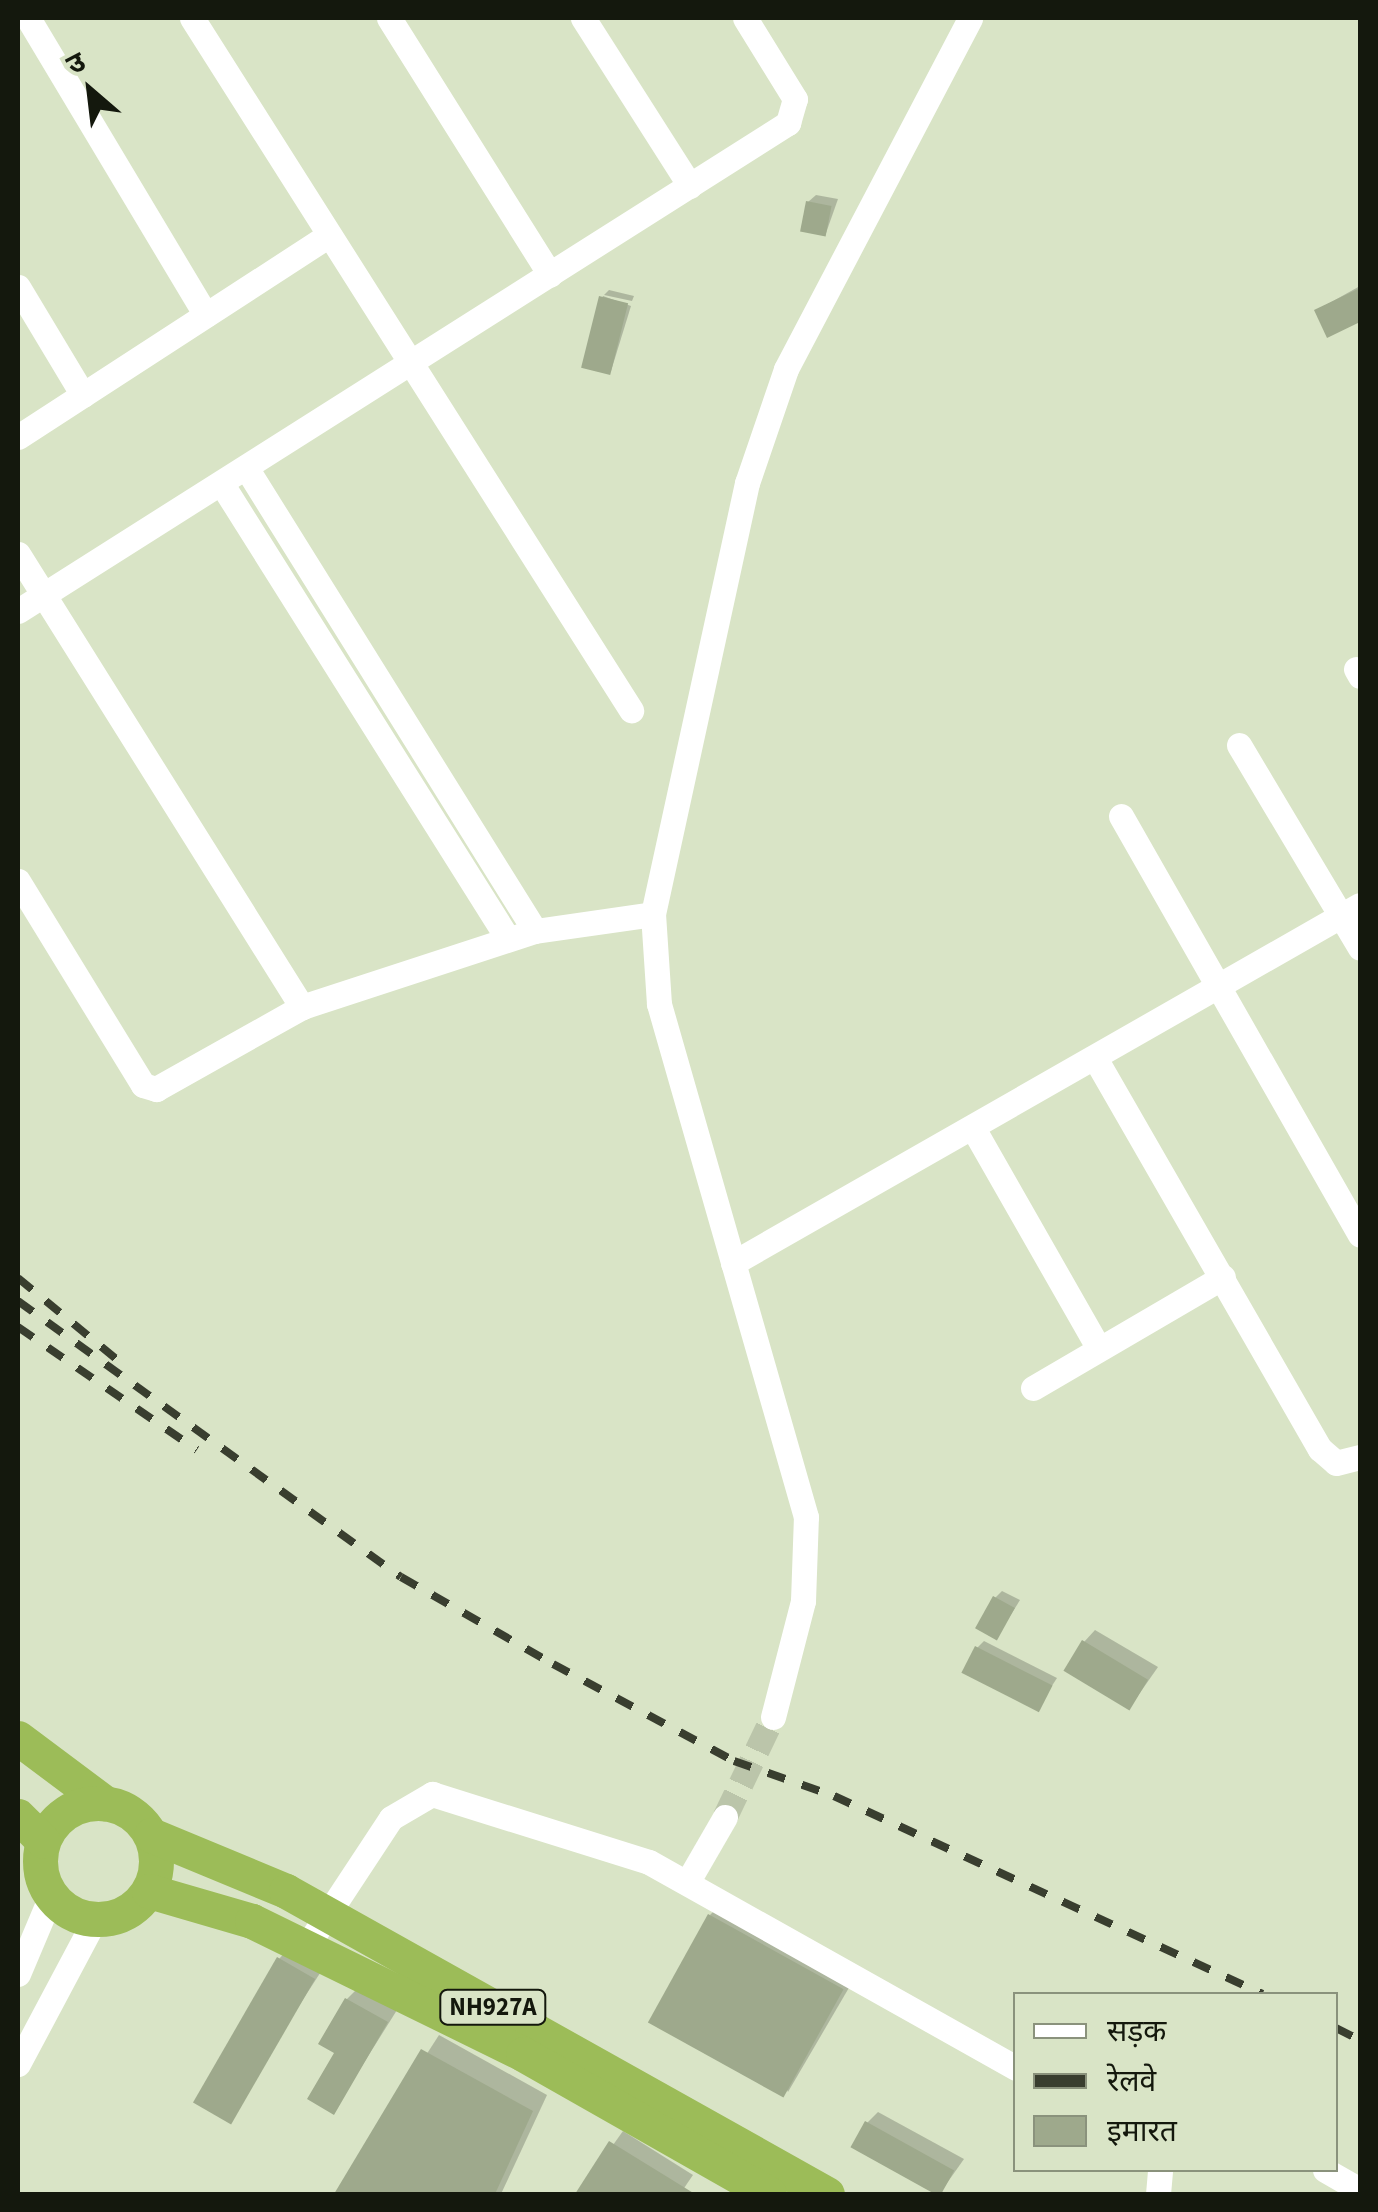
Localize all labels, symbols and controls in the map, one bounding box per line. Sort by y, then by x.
north arrow [40,40,140,140]
text: उ [59,42,93,85]
road number: NH927A [438,1987,548,2027]
legend [1013,1992,1338,2172]
text: सड़क [1107,2010,1166,2053]
text: रेलवे [1107,2060,1156,2103]
text: इमारत [1107,2110,1177,2153]

